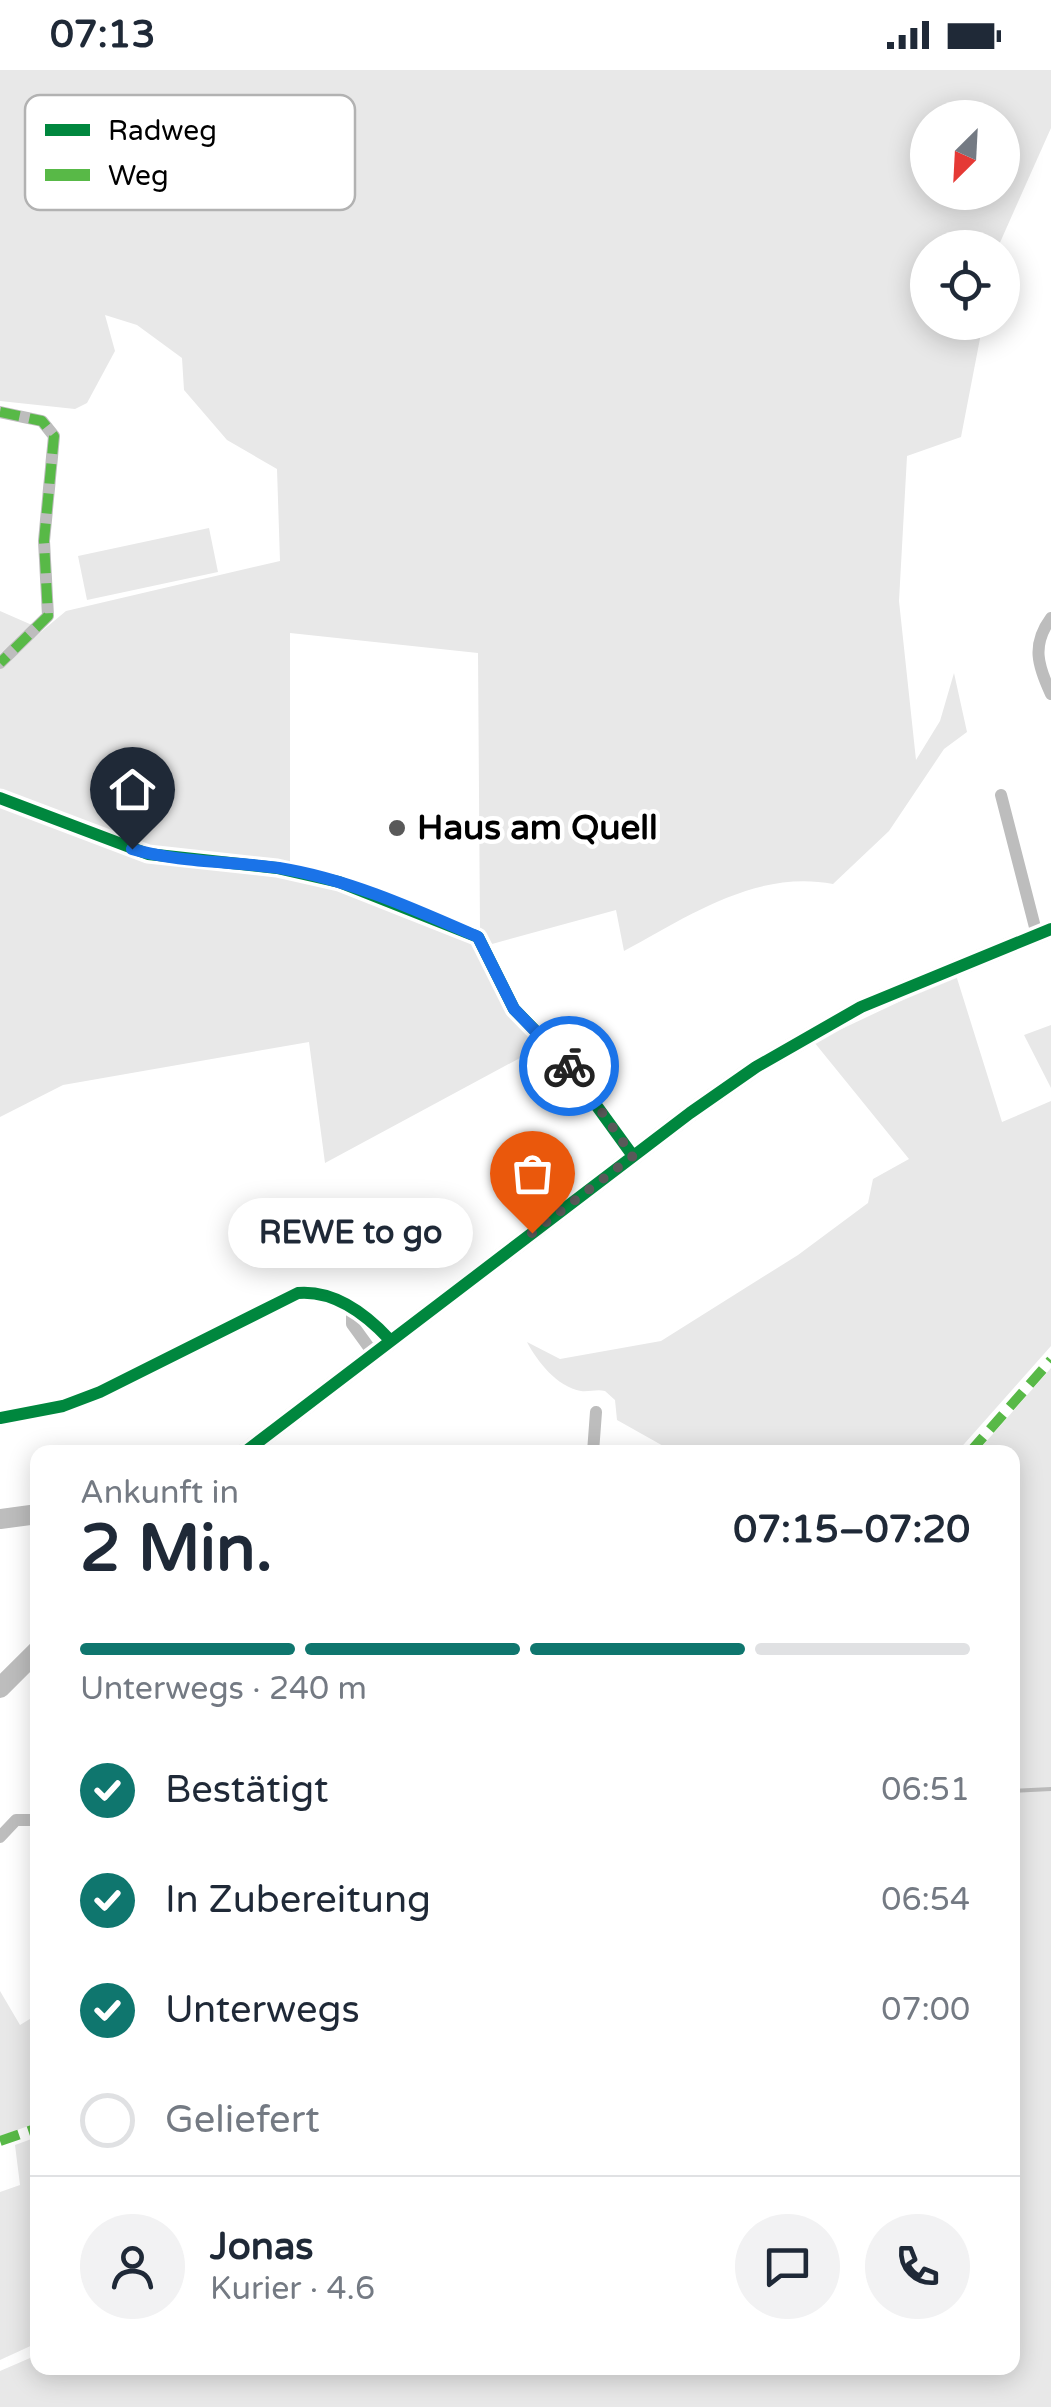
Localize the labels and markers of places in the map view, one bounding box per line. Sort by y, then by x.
pin [90,747,175,850]
place label: Haus am Quell [417,807,658,849]
marker: Haus am Quell [386,817,408,839]
pin [490,1131,575,1234]
callout: REWE to go [227,1198,472,1268]

